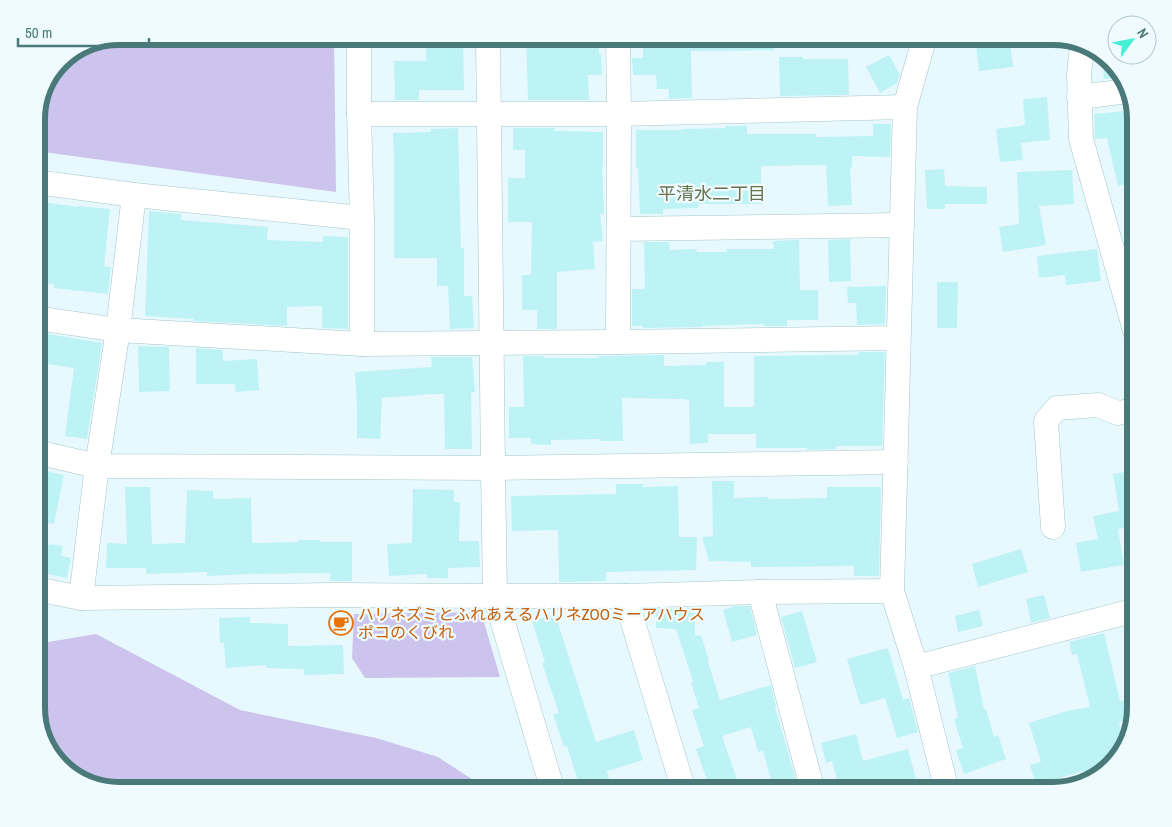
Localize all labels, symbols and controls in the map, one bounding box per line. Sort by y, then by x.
scale bar [18,15,149,47]
north arrow [1107,15,1157,65]
text: 50 m [25,22,52,43]
text: N [1133,25,1153,41]
district label: 平清水二丁目 [658,181,766,206]
place label: ハリネズミとふれあえるハリネZOOミーアハウス ポコのくびれ [358,603,705,643]
cafe icon: ハリネズミとふれあえるハリネZOOミーアハウス ポコのくびれ [328,610,354,636]

